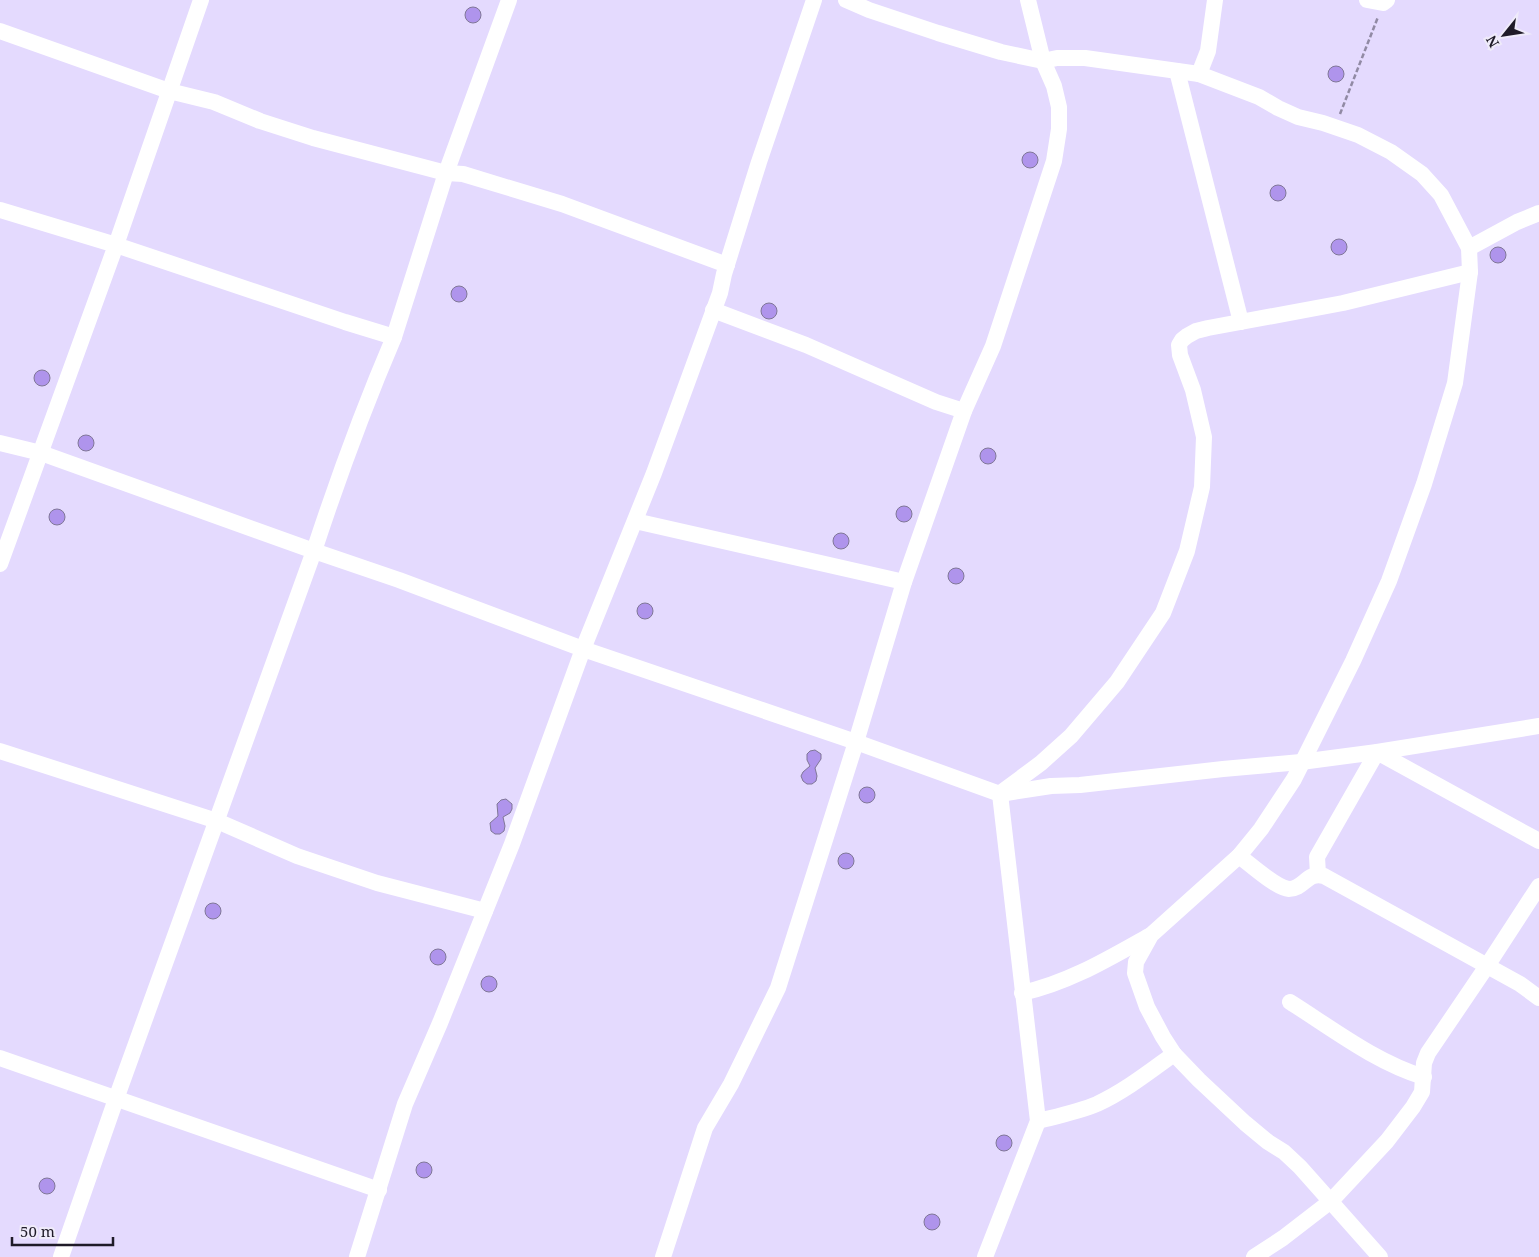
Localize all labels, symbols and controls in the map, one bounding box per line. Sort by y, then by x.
north arrow [1479,10,1529,60]
text: N [1481,32,1503,51]
scale bar [12,1214,114,1246]
text: 50 m [20,1221,55,1241]

